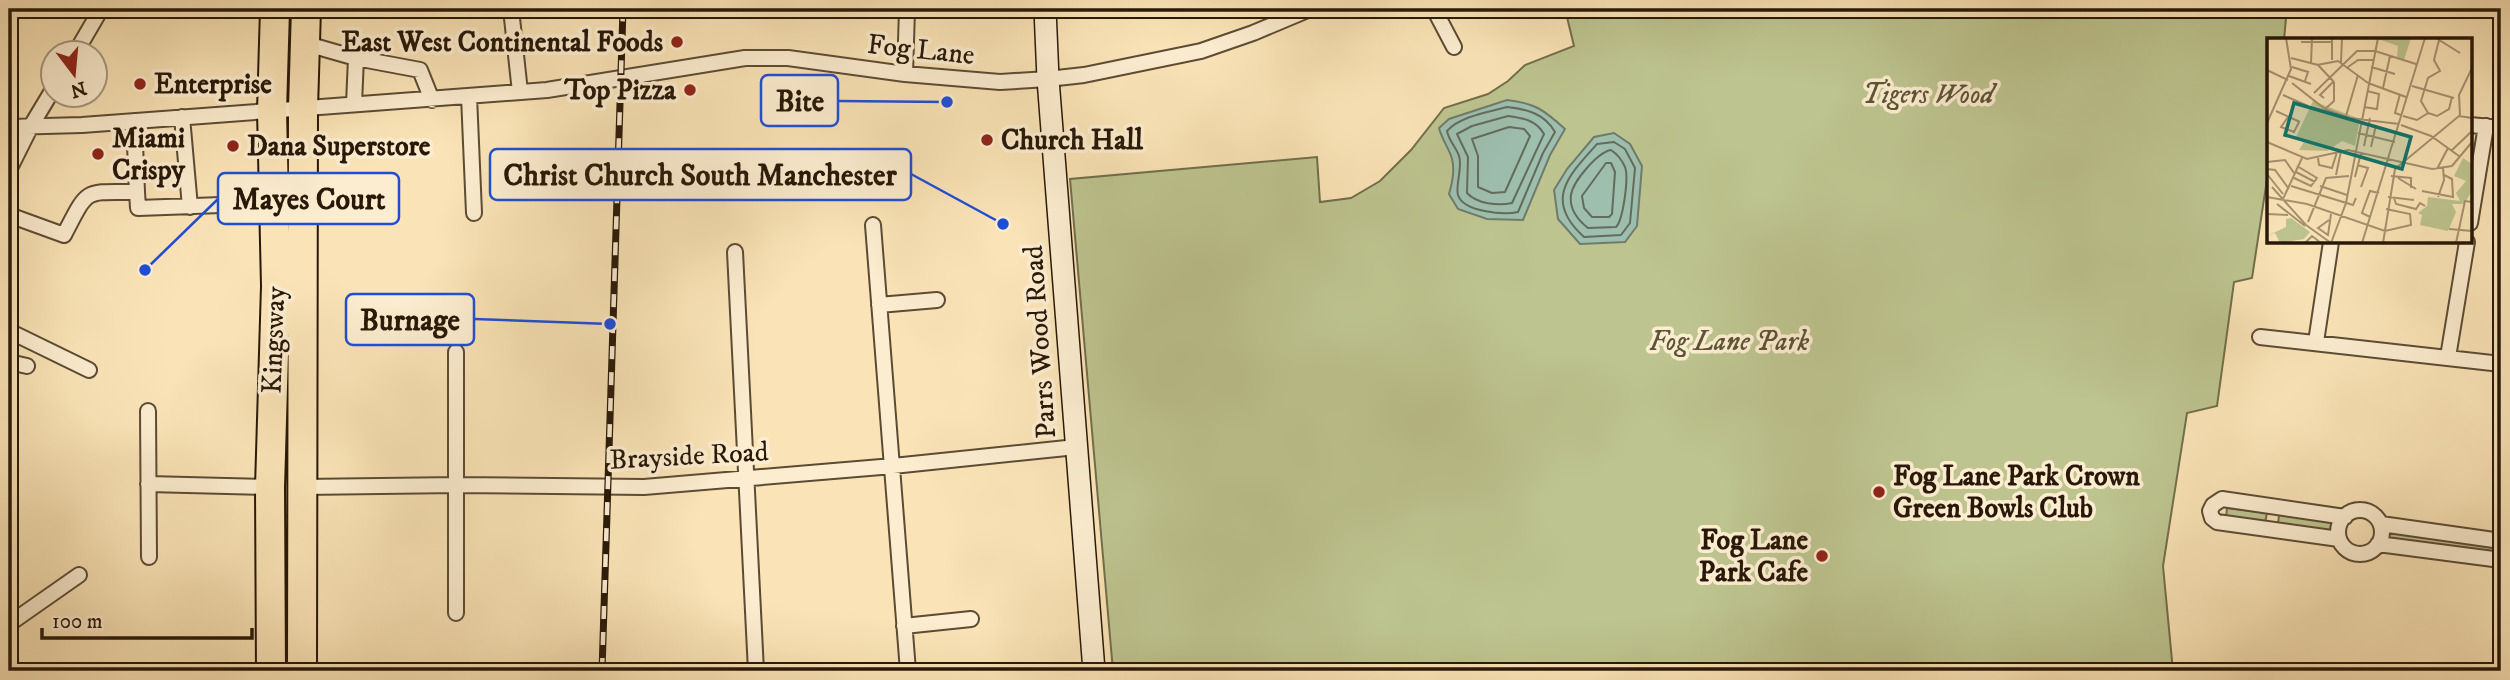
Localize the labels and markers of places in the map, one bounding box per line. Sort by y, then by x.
place label: East West Continental Foods [341,25,664,60]
marker: East West Continental Foods [669,34,685,50]
place label: Enterprise [154,67,272,102]
place label: Top Pizza [563,73,677,108]
callout: Bite [761,75,838,126]
marker: Enterprise [132,76,148,92]
marker: Top Pizza [682,82,698,98]
place label: Miami Crispy [112,121,186,188]
place label: Church Hall [1001,123,1144,158]
place label: Dana Superstore [247,129,431,164]
marker: Church Hall [979,132,995,148]
marker: Dana Superstore [225,138,241,154]
marker: Miami Crispy [90,146,106,162]
callout: Christ Church South Manchester [490,149,911,200]
callout: Mayes Court [218,173,399,224]
callout: Burnage [346,294,474,345]
place label: Fog Lane Park Crown Green Bowls Club [1893,459,2140,526]
marker: Fog Lane Park Crown Green Bowls Club [1871,484,1887,500]
place label: Fog Lane Park Cafe [1699,523,1808,590]
marker: Fog Lane Park Cafe [1814,548,1830,564]

